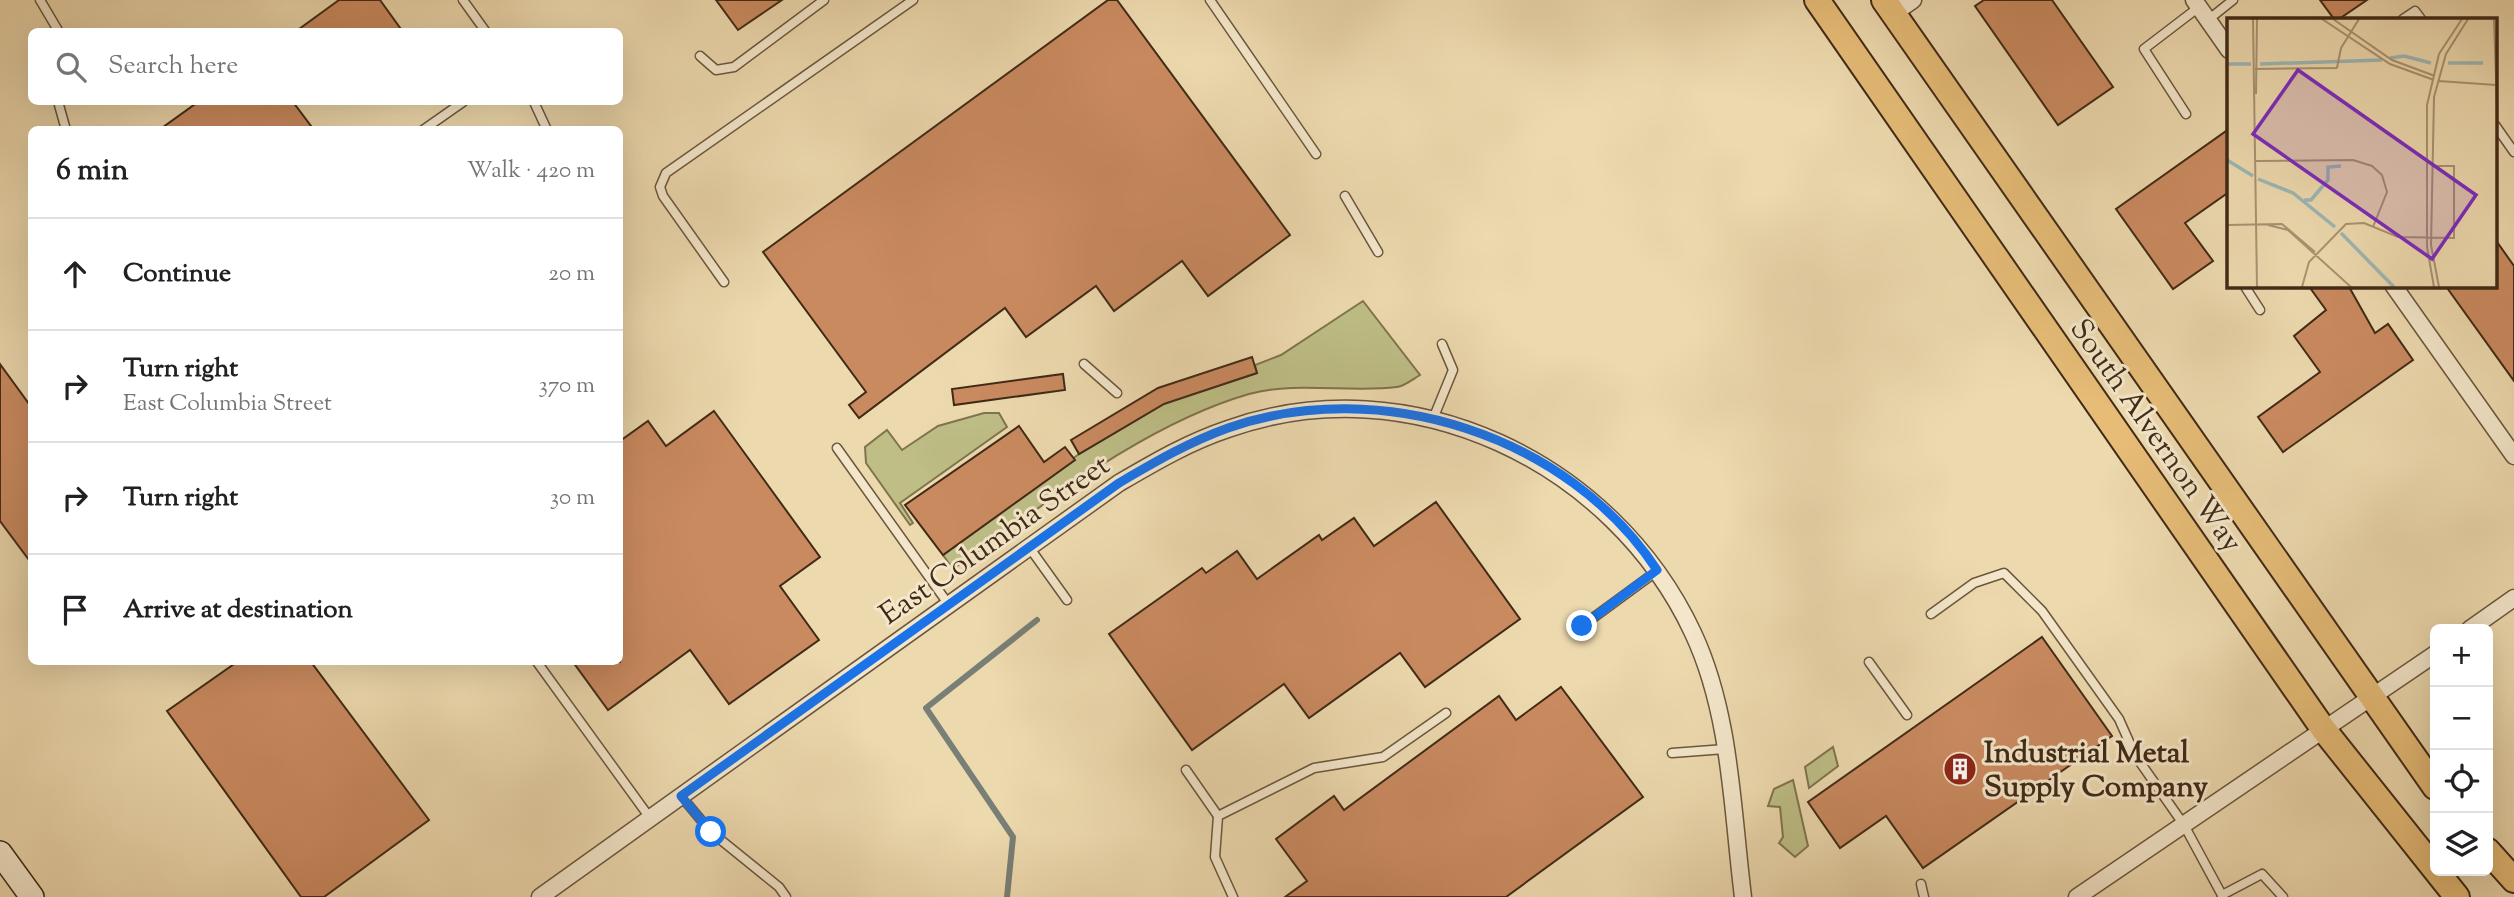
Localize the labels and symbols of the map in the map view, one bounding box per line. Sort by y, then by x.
inset map [2227,18,2496,287]
street label: South Alvernon Way [2058,311,2252,562]
street label: East Columbia Street [872,445,1119,637]
route end [1566,610,1597,641]
place label: Industrial Metal Supply Company [1984,733,2208,810]
building icon: Industrial Metal Supply Company [1941,750,1979,788]
route start [695,816,726,847]

